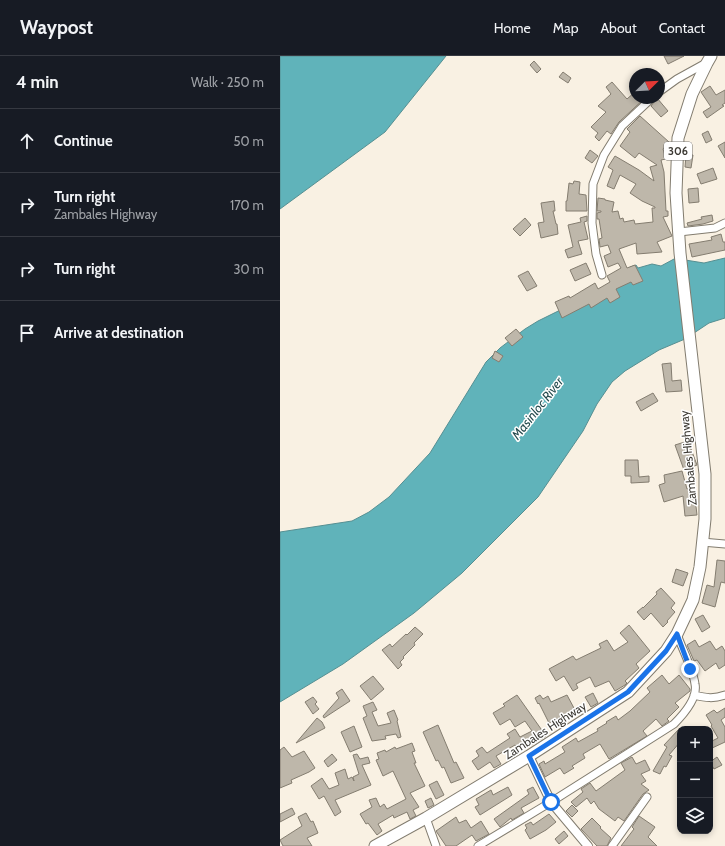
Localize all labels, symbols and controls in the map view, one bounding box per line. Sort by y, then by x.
text: Waypost [20,16,93,39]
text: Home [494,19,531,37]
text: Map [553,19,578,37]
text: About [600,19,637,37]
text: Contact [659,19,705,37]
north arrow [629,68,665,104]
text: 4 min [16,72,59,92]
text: Walk · 250 m [191,74,264,90]
icon: ahead [16,130,38,152]
text: Continue [54,132,113,150]
text: 50 m [234,133,264,149]
road number: 306 [664,142,692,160]
text: Turn right [54,188,115,206]
icon: right [16,194,38,216]
text: 170 m [230,197,264,213]
text: Zambales Highway [54,206,157,222]
icon: right [16,258,38,280]
text: Turn right [54,260,115,278]
text: 30 m [234,261,264,277]
icon: arrive [16,322,38,344]
text: Arrive at destination [54,324,184,342]
water label: Masinloc River [507,373,567,443]
street label: Zambales Highway [676,410,700,506]
route end [681,660,699,678]
street label: Zambales Highway [501,698,589,762]
map controls [677,726,713,834]
button: + [677,726,713,762]
button: − [677,762,713,798]
route start [542,793,560,811]
button: layers [677,798,713,834]

